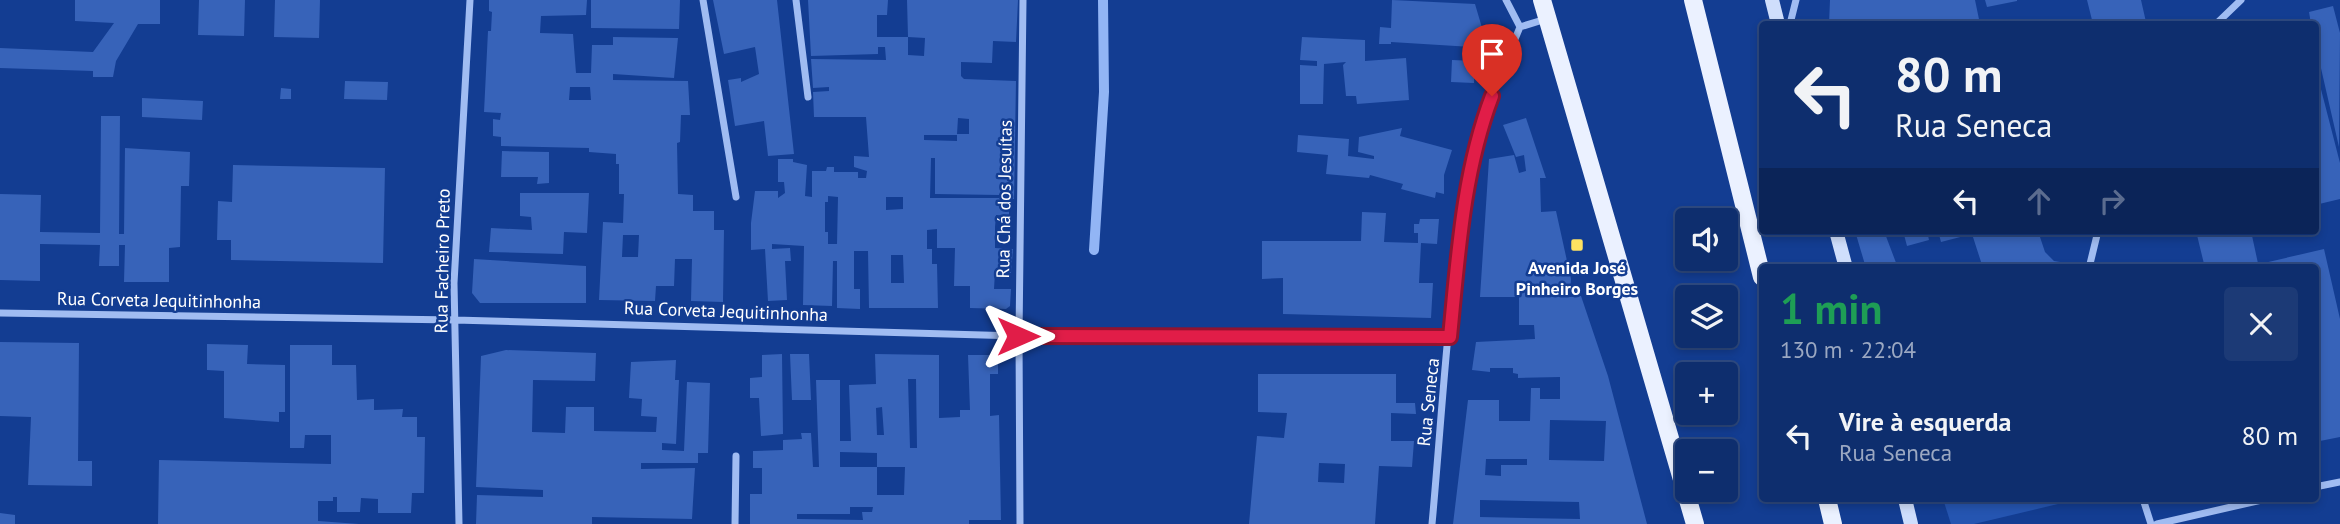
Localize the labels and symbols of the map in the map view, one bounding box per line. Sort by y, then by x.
pin [1462,24,1522,96]
street label: Rua Chá dos Jesuítas [991,119,1017,279]
street label: Rua Facheiro Preto [429,188,455,334]
marker: Avenida José Pinheiro Borges [1569,237,1585,253]
place label: Avenida José Pinheiro Borges [1516,256,1639,300]
street label: Rua Corveta Jequitinhonha [57,287,261,313]
street label: Rua Corveta Jequitinhonha [624,296,828,326]
position arrow [981,299,1055,373]
street label: Rua Seneca [1412,357,1444,447]

